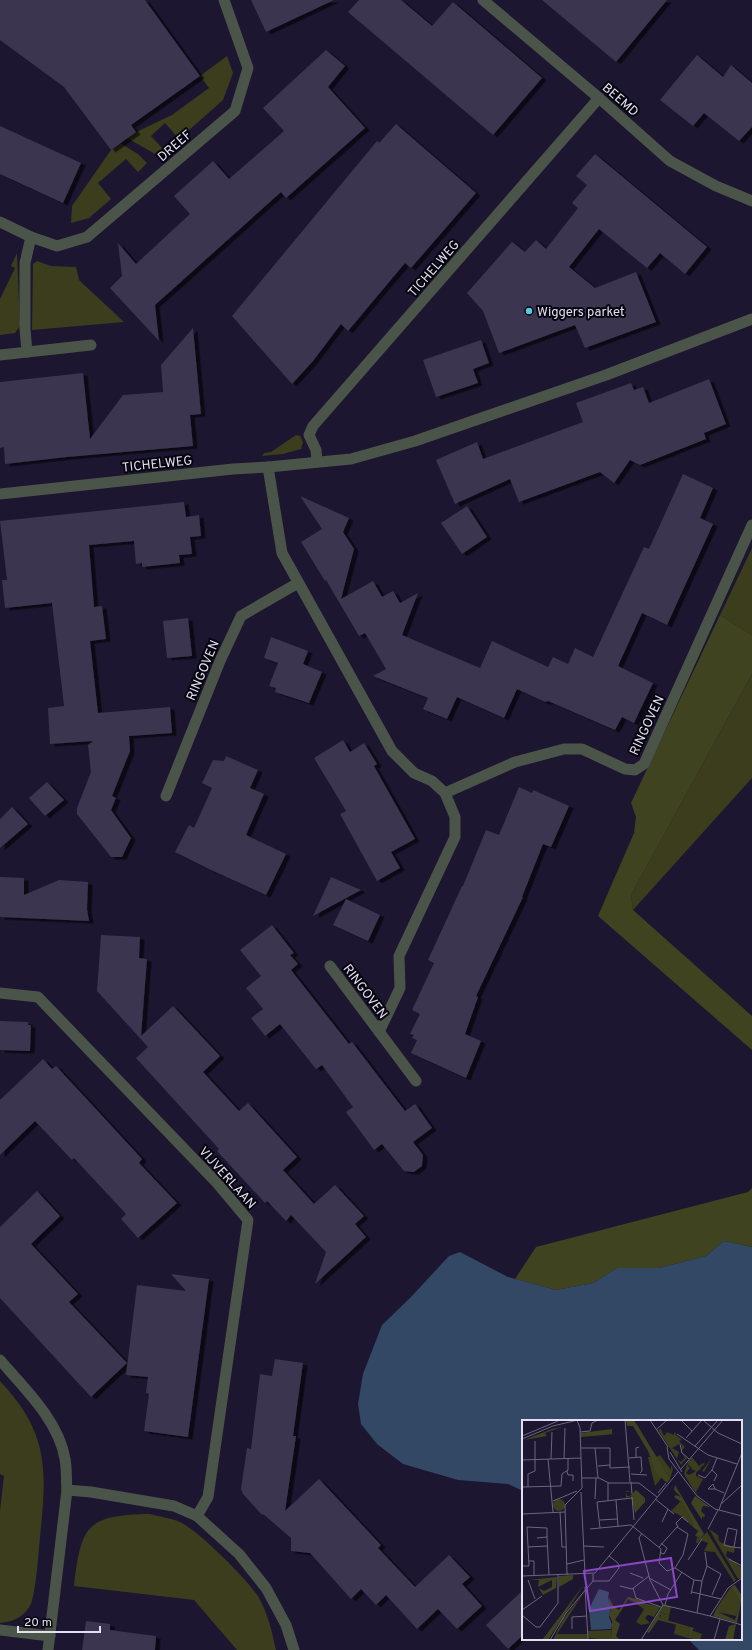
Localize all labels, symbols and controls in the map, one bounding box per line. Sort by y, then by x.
street label: BEEMD [598,80,641,121]
street label: DREEF [155,127,196,166]
street label: TICHELWEG [405,237,464,301]
place label: Wiggers parket [537,305,625,321]
marker: Wiggers parket [524,306,534,316]
street label: TICHELWEG [121,453,193,477]
street label: RINGOVEN [184,638,224,704]
street label: RINGOVEN [627,693,669,758]
street label: RINGOVEN [339,962,390,1023]
street label: VIJVERLAAN [195,1144,259,1213]
inset map [522,1420,742,1640]
scale bar [18,1608,100,1634]
text: 20 m [24,1615,52,1631]

